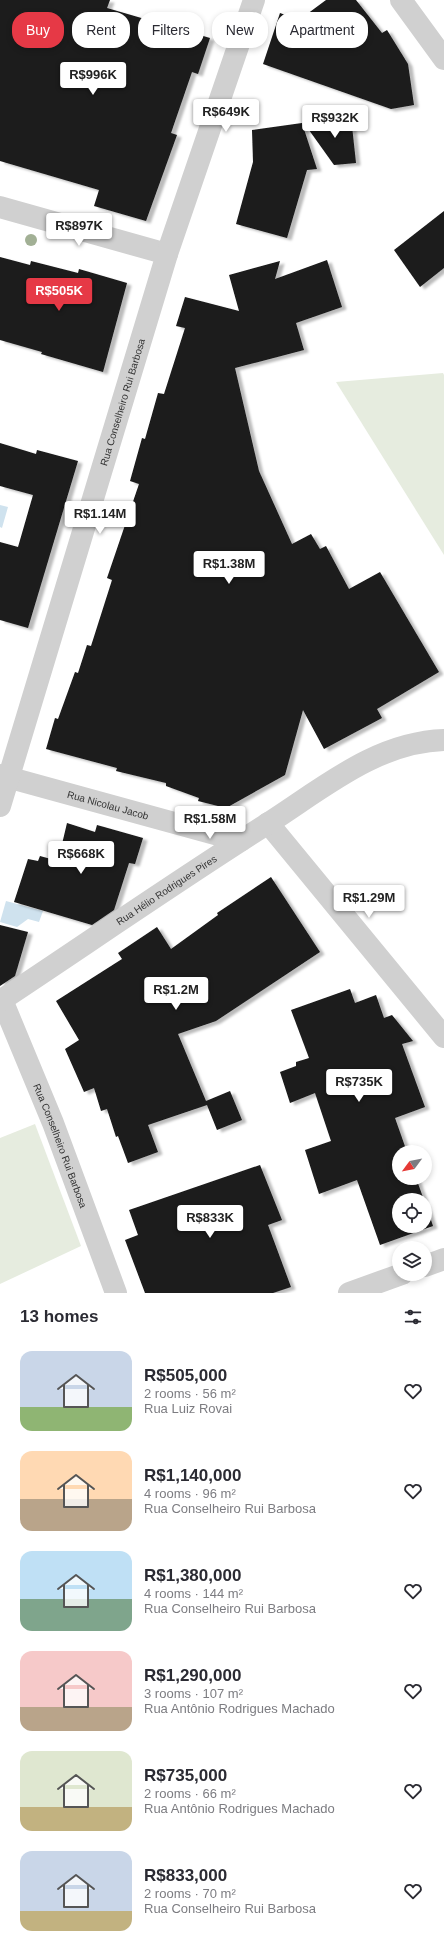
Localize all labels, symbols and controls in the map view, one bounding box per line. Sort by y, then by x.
chip: Buy [12,12,64,48]
chip: Rent [72,12,130,48]
chip: Filters [138,12,204,48]
chip: New [212,12,268,48]
chip: Apartment [276,12,368,48]
pin: R$996K [60,62,126,96]
text: R$996K [69,67,117,82]
pin: R$649K [193,99,259,133]
text: R$649K [202,104,250,119]
pin: R$932K [302,105,368,139]
text: R$932K [311,110,359,125]
pin: R$897K [46,213,112,247]
text: R$897K [55,218,103,233]
pin: R$505K [26,278,92,312]
text: R$505K [35,283,83,298]
street label: Rua Conselheiro Rui Barbosa [98,337,147,467]
pin: R$1.14M [63,501,137,535]
text: R$1.14M [74,506,126,521]
pin: R$1.38M [192,551,266,585]
text: R$1.38M [203,556,255,571]
street label: Rua Nicolau Jacob [66,789,150,822]
pin: R$1.58M [173,806,247,840]
text: R$1.58M [184,811,236,826]
pin: R$668K [48,841,114,875]
text: R$668K [57,846,105,861]
street label: Rua Hélio Rodrigues Pires [114,853,219,927]
pin: R$1.29M [332,885,406,919]
text: R$1.29M [343,890,395,905]
pin: R$1.2M [143,977,209,1011]
text: R$1.2M [153,982,199,997]
pin: R$735K [326,1069,392,1103]
text: R$735K [335,1074,383,1089]
street label: Rua Conselheiro Rui Barbosa [31,1082,89,1210]
north arrow [392,1145,432,1185]
map controls [392,1145,432,1281]
button: locate [392,1193,432,1233]
pin: R$833K [177,1205,243,1239]
text: R$833K [186,1210,234,1225]
button: layers [392,1241,432,1281]
icon: filters [402,1306,424,1328]
text: 13 homes [20,1307,98,1326]
text: R$505,000 [144,1366,227,1385]
icon: home [52,1367,100,1415]
icon: heart [402,1380,424,1402]
text: 2 rooms · 56 m² [144,1386,236,1401]
text: Rua Luiz Rovai [144,1401,232,1416]
text: R$1,140,000 [144,1466,241,1485]
icon: home [52,1467,100,1515]
icon: heart [402,1480,424,1502]
text: 4 rooms · 96 m² [144,1486,236,1501]
text: Rua Conselheiro Rui Barbosa [144,1501,316,1516]
text: R$1,380,000 [144,1566,241,1585]
icon: home [52,1567,100,1615]
icon: heart [402,1580,424,1602]
text: 4 rooms · 144 m² [144,1586,243,1601]
text: Rua Conselheiro Rui Barbosa [144,1601,316,1616]
text: R$1,290,000 [144,1666,241,1685]
icon: home [52,1667,100,1715]
icon: heart [402,1680,424,1702]
text: 3 rooms · 107 m² [144,1686,243,1701]
text: Rua Antônio Rodrigues Machado [144,1701,335,1716]
text: R$735,000 [144,1766,227,1785]
icon: home [52,1767,100,1815]
icon: heart [402,1780,424,1802]
text: 2 rooms · 66 m² [144,1786,236,1801]
text: Rua Antônio Rodrigues Machado [144,1801,335,1816]
text: R$833,000 [144,1866,227,1885]
icon: home [52,1867,100,1915]
icon: heart [402,1880,424,1902]
text: 2 rooms · 70 m² [144,1886,236,1901]
text: Rua Conselheiro Rui Barbosa [144,1901,316,1916]

